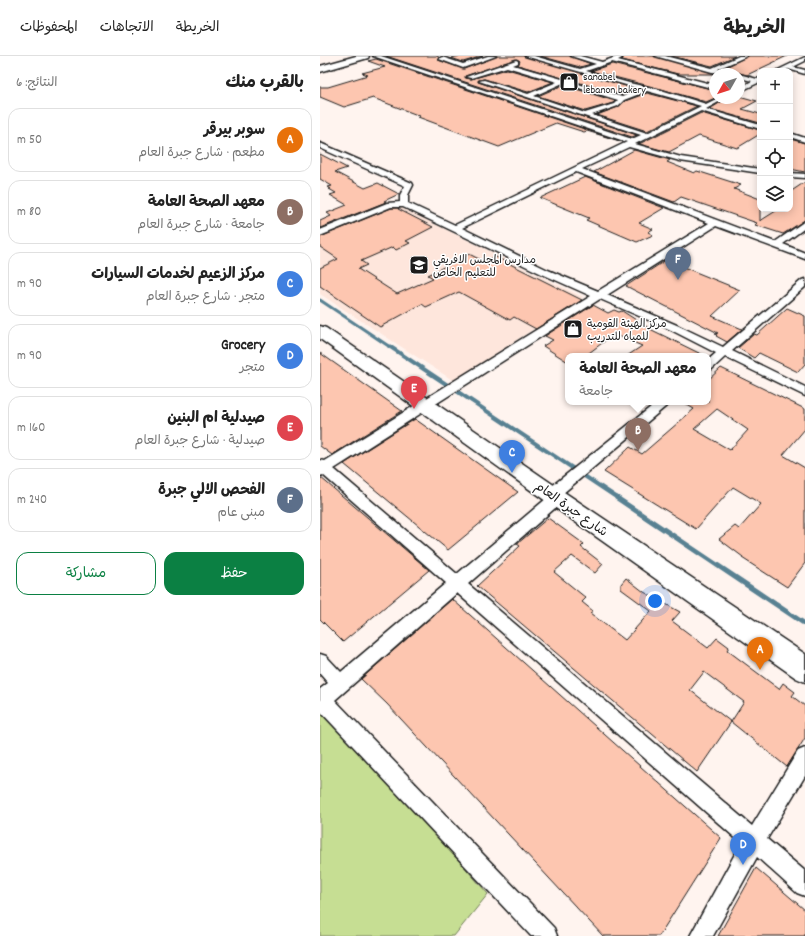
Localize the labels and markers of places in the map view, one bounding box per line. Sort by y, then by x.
place label: sanabel lebanon bakery [583,70,646,99]
shop icon: sanabel lebanon bakery [558,71,580,93]
pin: F [665,247,691,280]
place label: مدارس المجلس الافريقي للتعليم الخاص [433,253,536,282]
school or university icon: مدارس المجلس الافريقي للتعليم الخاص [408,254,430,276]
place label: مركز الهيئة القومية للمياه للتدريب [587,317,667,346]
shop icon: مركز الهيئة القومية للمياه للتدريب [562,318,584,340]
pin: E [401,376,427,409]
pin: B [625,418,651,451]
pin: C [499,440,525,473]
pin: A [747,637,773,670]
pin: D [730,832,756,865]

